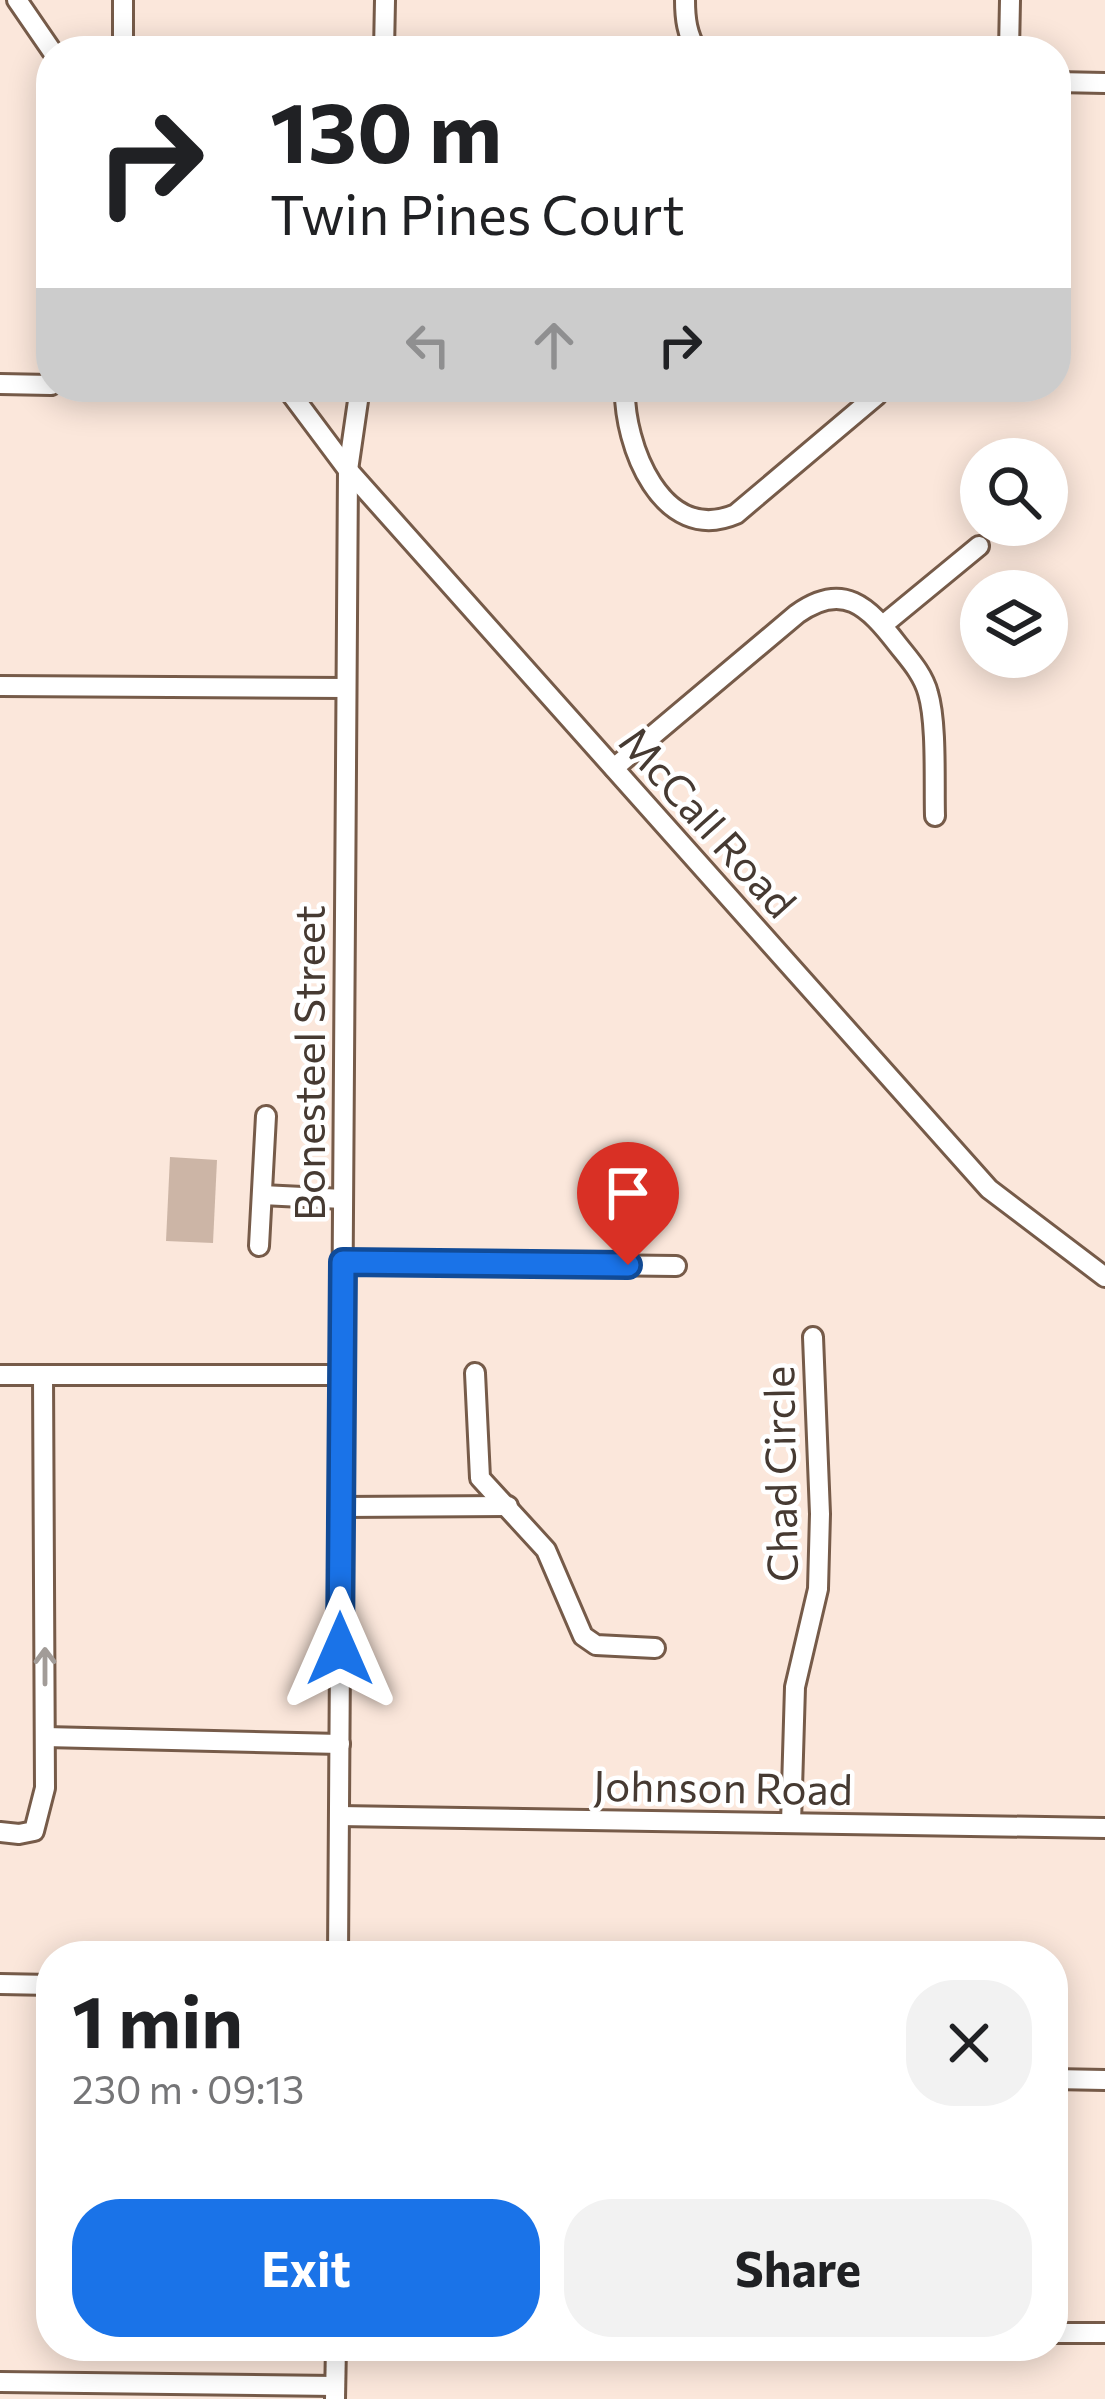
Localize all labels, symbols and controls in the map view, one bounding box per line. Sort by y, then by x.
text: 130 m [270,78,502,180]
icon: right [72,84,228,240]
text: Twin Pines Court [270,180,685,246]
icon: left [395,312,461,378]
icon: ahead [521,312,587,378]
icon: right [647,312,713,378]
map controls [960,438,1068,678]
button: search [960,438,1068,546]
button: layers [960,570,1068,678]
street label: McCall Road [610,715,808,927]
street label: Bonesteel Street [282,905,334,1221]
pin [577,1142,679,1265]
icon: arrive [595,1160,661,1226]
street label: Chad Circle [751,1365,807,1583]
position arrow [277,1586,403,1712]
one-way arrow [34,1647,56,1686]
street label: Johnson Road [593,1758,853,1814]
text: 1 min [72,1975,243,2063]
button: close [906,1980,1032,2106]
text: 230 m · 09:13 [72,2064,304,2112]
button: Exit [72,2199,540,2337]
button: Share [564,2199,1032,2337]

